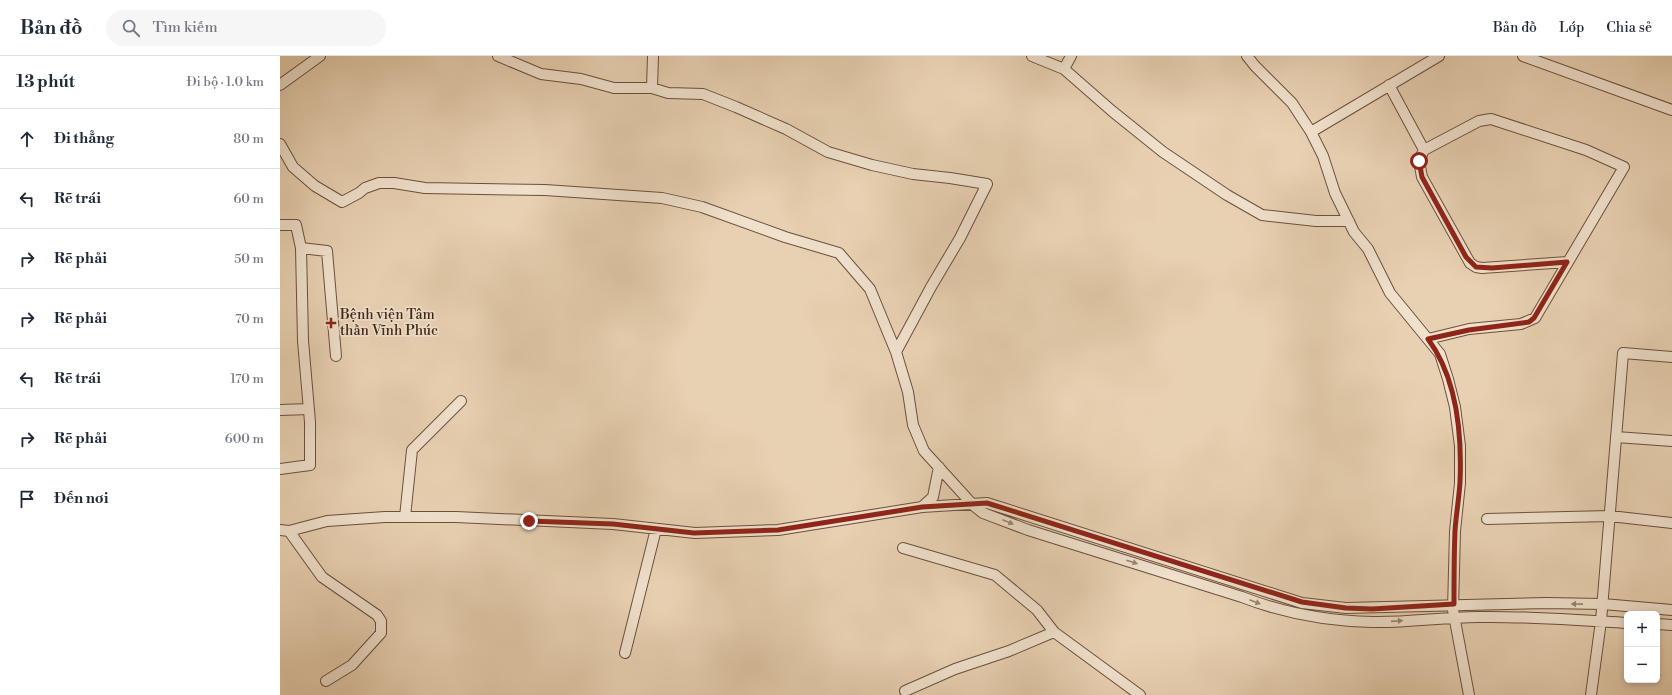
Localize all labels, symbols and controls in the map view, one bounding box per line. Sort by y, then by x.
search box [106,10,386,46]
text: Bản đồ [20,16,82,40]
icon: search [120,17,142,39]
text: Tìm kiếm [152,18,218,37]
text: Bản đồ [1493,19,1537,37]
text: Lớp [1559,19,1584,37]
text: Chia sẻ [1606,19,1652,37]
text: 13 phút [16,71,75,93]
text: Đi bộ · 1.0 km [186,74,264,90]
icon: ahead [16,128,38,150]
text: Đi thẳng [54,129,114,148]
text: 80 m [233,131,264,147]
route start [1410,152,1428,170]
icon: left [16,188,38,210]
text: Rẽ trái [54,189,101,208]
text: 60 m [233,191,264,207]
icon: right [16,248,38,270]
text: Rẽ phải [54,249,107,268]
text: 50 m [234,251,264,267]
place label: Bệnh viện Tâm thần Vĩnh Phúc [339,306,438,340]
icon: right [16,308,38,330]
text: Rẽ phải [54,309,107,328]
text: 70 m [235,311,264,327]
marker: Bệnh viện Tâm thần Vĩnh Phúc [325,317,337,329]
icon: left [16,368,38,390]
text: Rẽ trái [54,369,101,388]
text: 170 m [230,371,264,387]
icon: right [16,428,38,450]
text: Rẽ phải [54,429,107,448]
text: 600 m [225,431,264,447]
icon: arrive [16,488,38,510]
text: Đến nơi [54,489,108,508]
route end [520,512,538,530]
one-way arrow [1003,520,1015,526]
one-way arrow [1126,559,1138,565]
one-way arrow [1250,599,1262,605]
one-way arrow [1570,601,1583,607]
map controls [1624,611,1660,683]
button: + [1624,611,1660,647]
one-way arrow [1391,617,1403,624]
button: − [1624,647,1660,683]

